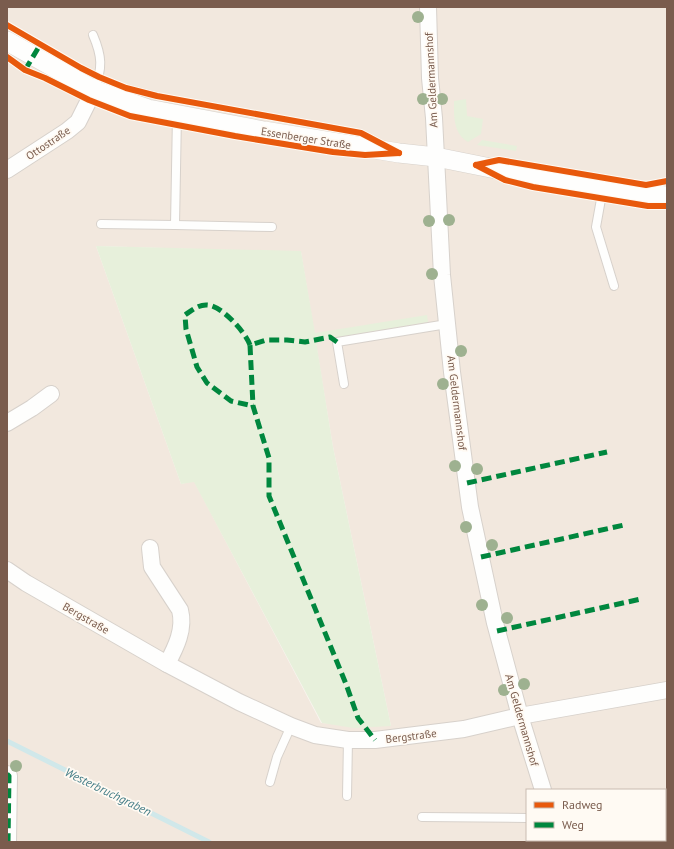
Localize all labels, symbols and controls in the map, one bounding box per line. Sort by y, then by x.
street label: Am Geldermannshof [421,32,440,128]
street label: Ottostraße [23,123,73,163]
street label: Essenberger Straße [260,124,352,152]
street label: Am Geldermannshof [444,355,470,452]
street label: Bergstraße [60,599,112,637]
street label: Am Geldermannshof [502,672,542,768]
street label: Bergstraße [385,726,438,746]
water label: Westerbruchgraben [63,764,154,819]
legend [526,789,666,841]
text: Radweg [562,797,603,812]
text: Weg [562,817,584,832]

